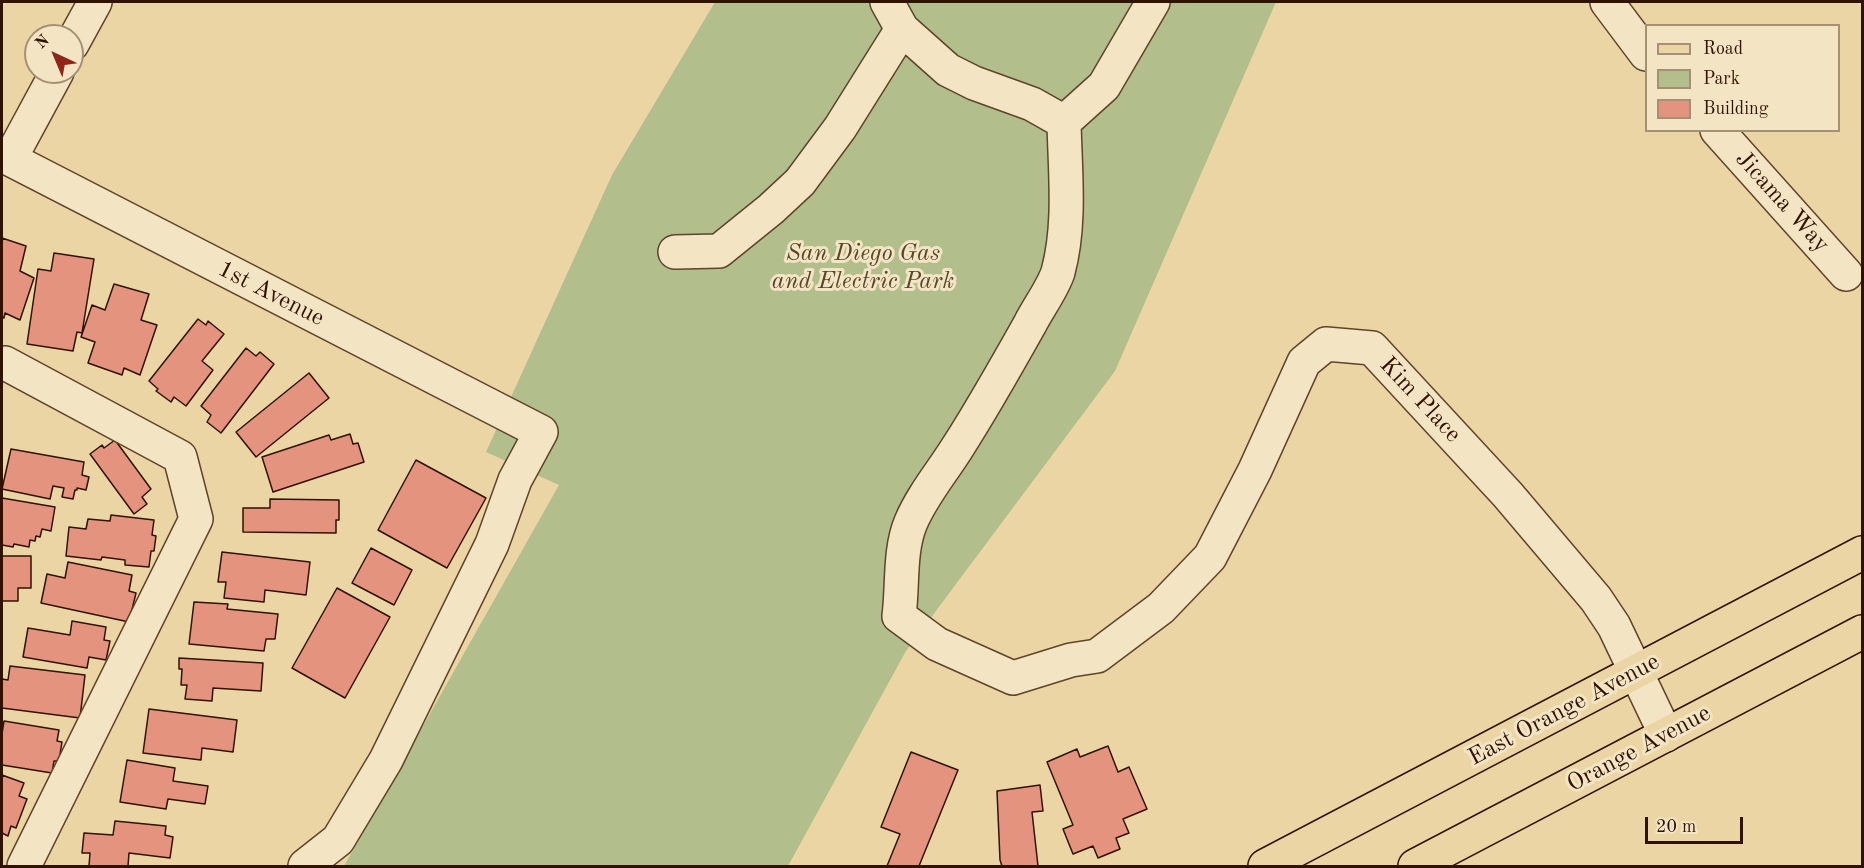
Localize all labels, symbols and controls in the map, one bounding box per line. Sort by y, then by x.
north arrow [24,24,84,84]
legend [1645,24,1840,132]
text: N [33,32,53,53]
text: Road [1703,40,1743,58]
text: Park [1703,70,1740,88]
text: Building [1703,100,1768,118]
street label: Jicama Way [1729,145,1835,259]
park label: San Diego Gas and Electric Park [772,240,954,296]
street label: 1st Avenue [213,255,329,333]
street label: Kim Place [1373,351,1467,449]
street label: East Orange Avenue [1463,647,1665,773]
street label: Orange Avenue [1562,699,1716,799]
scale bar [1648,805,1746,843]
text: 20 m [1656,818,1696,836]

